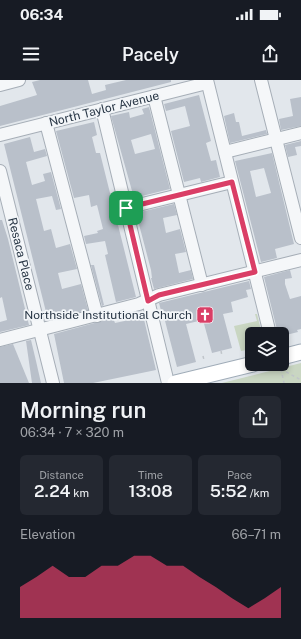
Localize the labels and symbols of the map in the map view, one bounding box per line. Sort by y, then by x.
street label: North Taylor Avenue [47,88,161,129]
pin [109,191,143,225]
street label: Resaca Place [5,216,37,292]
church icon: Northside Institutional Church [195,305,215,325]
place label: Northside Institutional Church [24,308,192,322]

